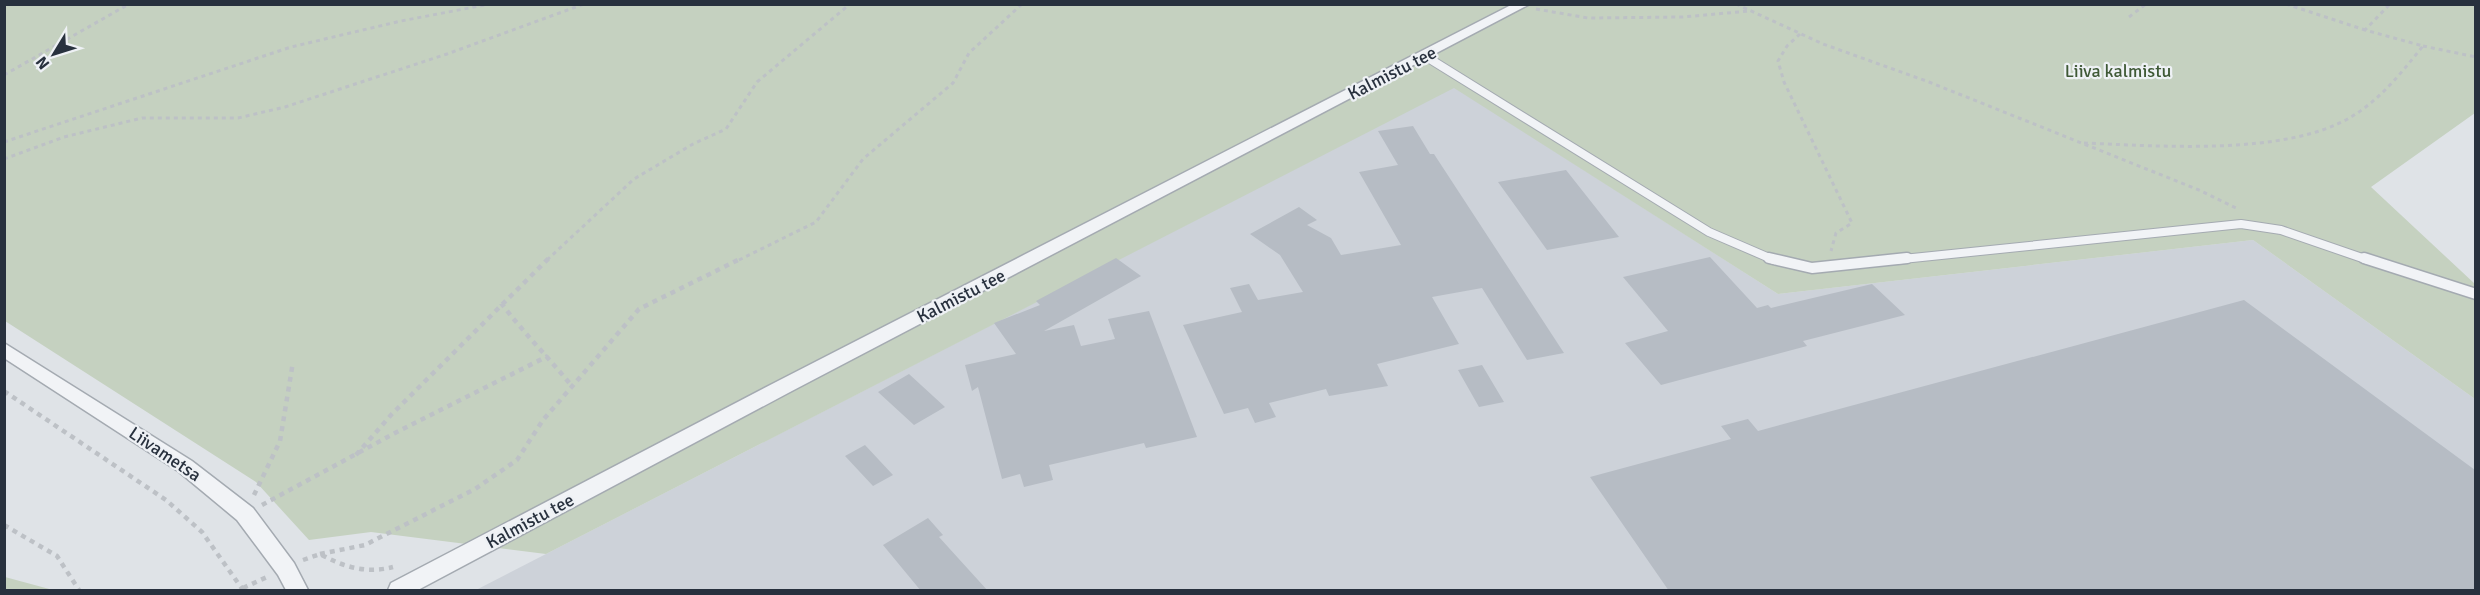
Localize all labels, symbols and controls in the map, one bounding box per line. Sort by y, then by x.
north arrow [24,24,84,84]
street label: Kalmistu tee [1344,41,1440,105]
text: N [32,52,54,73]
park label: Liiva kalmistu [2065,60,2171,82]
street label: Kalmistu tee [913,264,1009,328]
street label: Liivametsa [125,422,205,486]
street label: Kalmistu tee [482,489,578,553]

